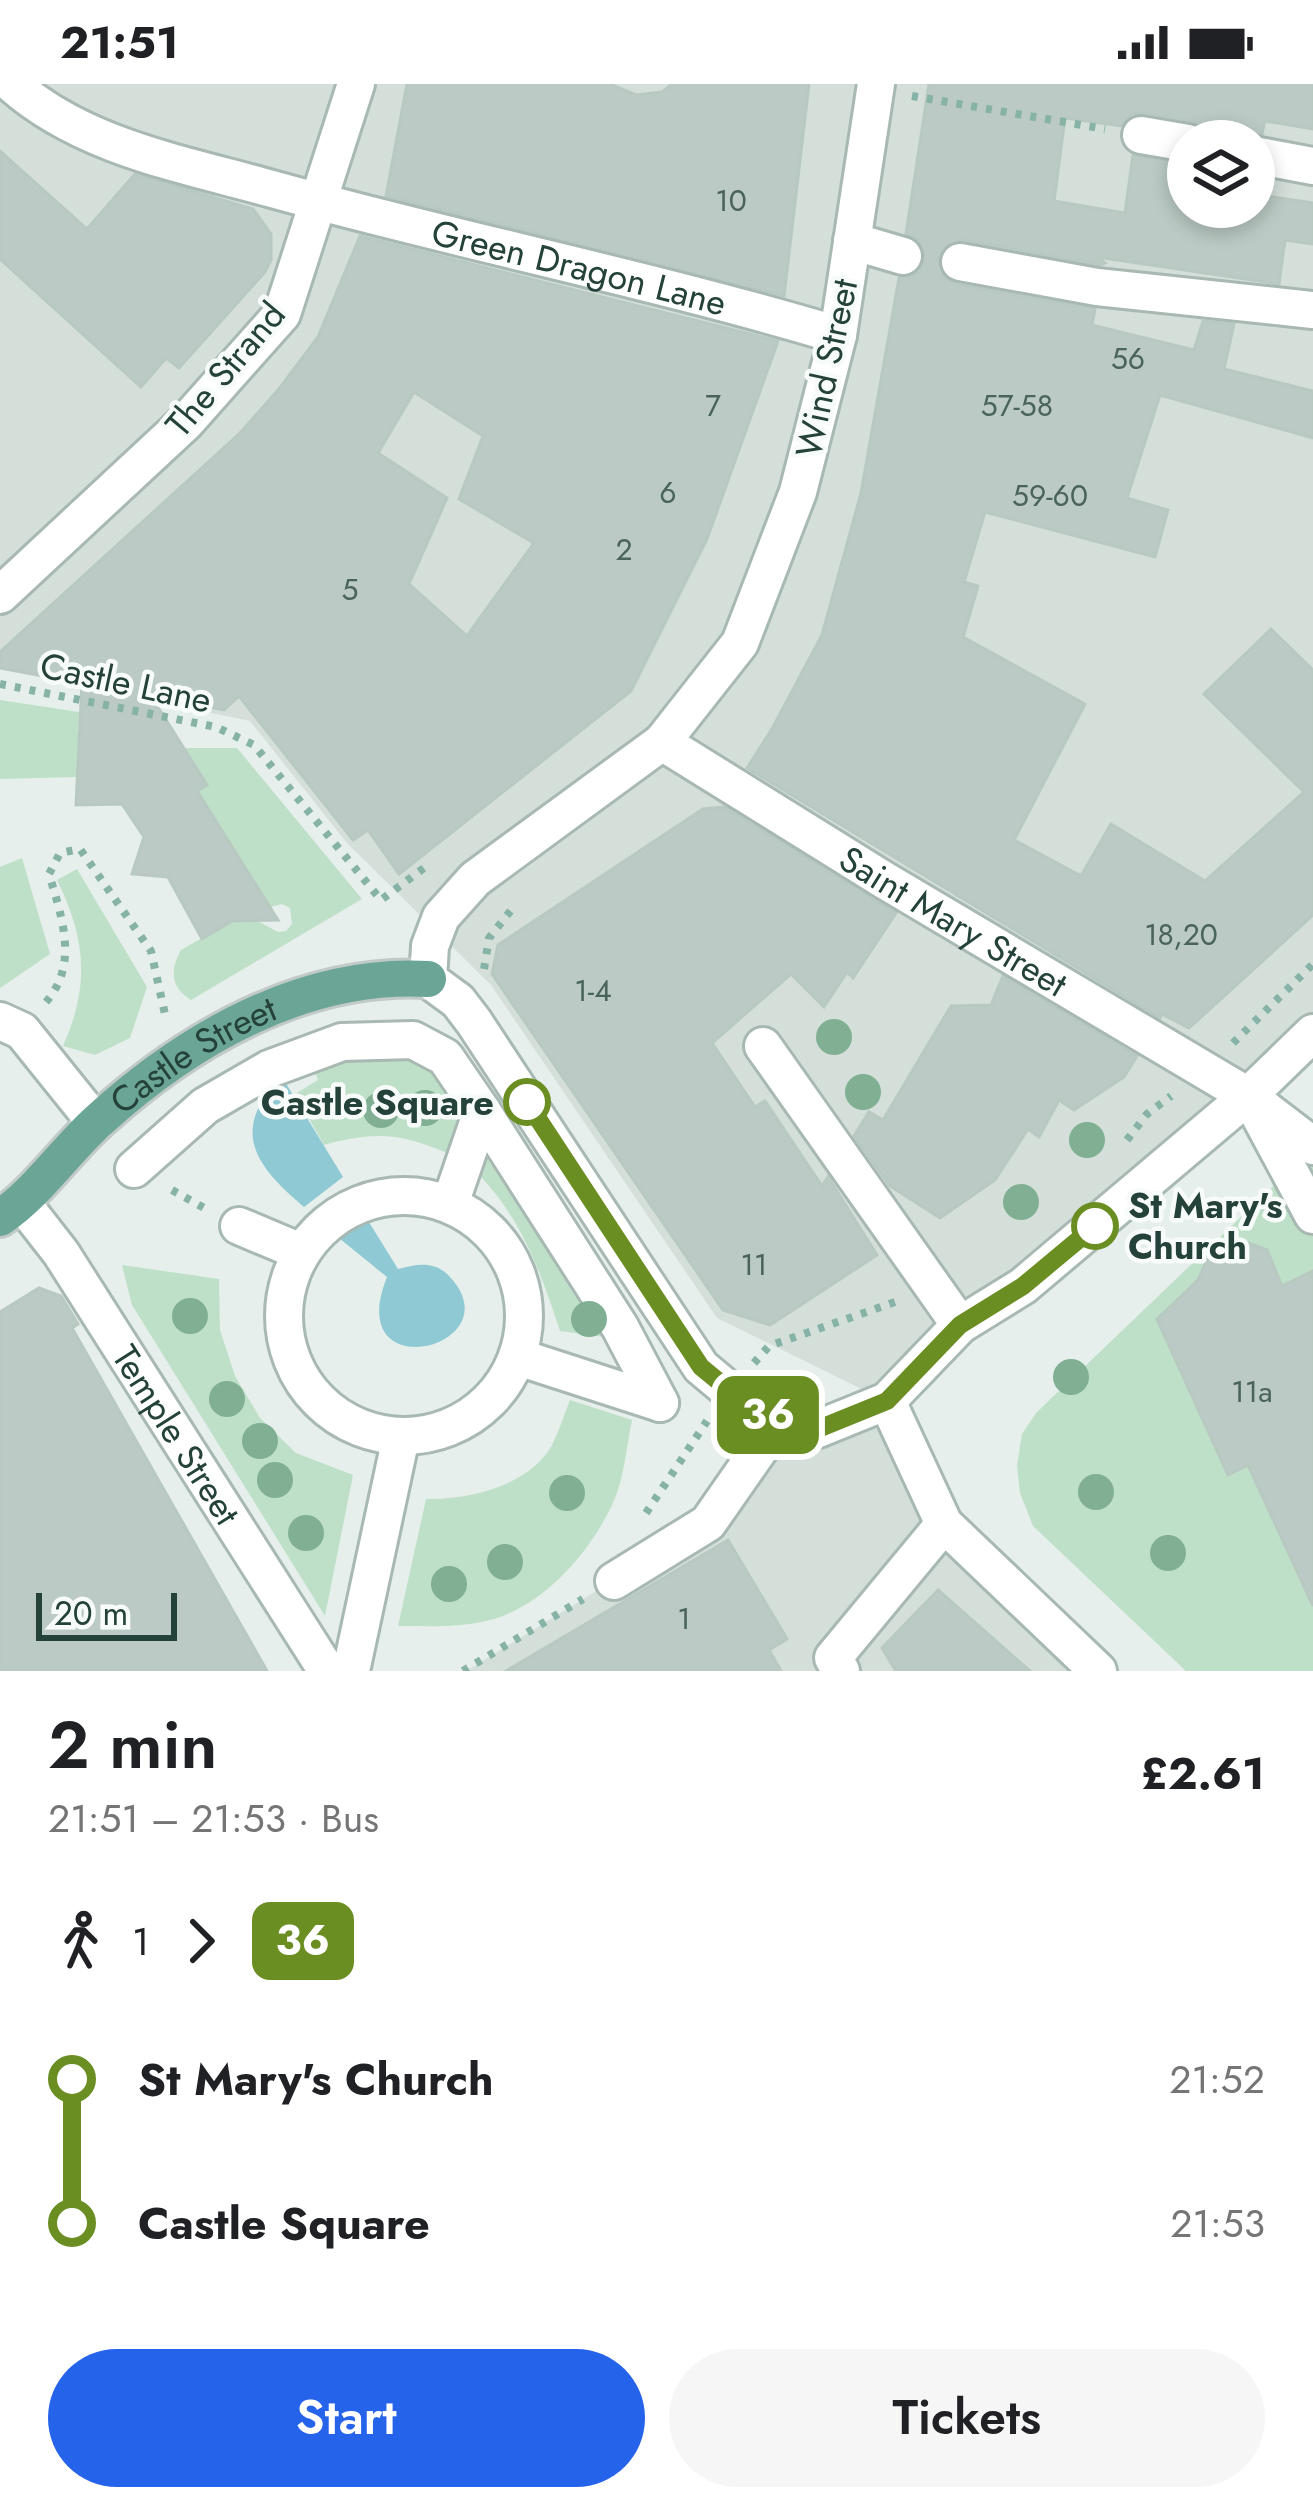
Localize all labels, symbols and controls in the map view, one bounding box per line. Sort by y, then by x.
text: 21:51 [60,10,179,75]
map controls [1167,120,1275,228]
button: layers [1167,120,1275,228]
house number: 10 [715,179,747,222]
street label: Green Dragon Lane [427,206,732,328]
street label: Wind Street [782,274,870,462]
street label: The Strand [153,290,297,448]
house number: 56 [1111,337,1145,380]
house number: 7 [705,384,721,427]
house number: 57-58 [981,384,1053,427]
house number: 6 [659,471,677,514]
house number: 59-60 [1012,474,1088,517]
house number: 2 [615,528,633,571]
house number: 5 [342,568,358,611]
street label: Castle Lane [36,639,216,725]
street label: Saint Mary Street [829,833,1078,1009]
house number: 18,20 [1144,913,1218,956]
house number: 1-4 [574,969,612,1012]
street label: Castle Street [98,982,284,1126]
place label: Castle Square [261,1076,494,1128]
marker: Castle Square [505,1080,549,1124]
place label: St Mary's Church [1128,1179,1283,1272]
marker: St Mary's Church [1073,1204,1117,1248]
house number: 11 [741,1243,768,1286]
street label: Temple Street [100,1335,254,1535]
house number: 11a [1231,1370,1273,1413]
line badge: 36 [714,1376,822,1454]
text: 36 [741,1384,795,1445]
scale bar [36,1587,177,1640]
text: 20 m [54,1590,128,1637]
house number: 1 [677,1597,691,1640]
text: 2 min [48,1697,217,1793]
text: £2.61 [1140,1741,1265,1806]
text: 21:51 – 21:53 · Bus [48,1790,379,1847]
icon: walk [48,1908,114,1974]
icon: forward [168,1908,234,1974]
text: 36 [276,1910,330,1971]
text: 1 [132,1913,150,1970]
text: St Mary's Church [138,2047,494,2112]
text: 21:52 [1169,2051,1265,2108]
text: Castle Square [138,2191,430,2256]
text: 21:53 [1170,2195,1265,2252]
button: Start [48,2349,645,2487]
button: Tickets [669,2349,1265,2487]

